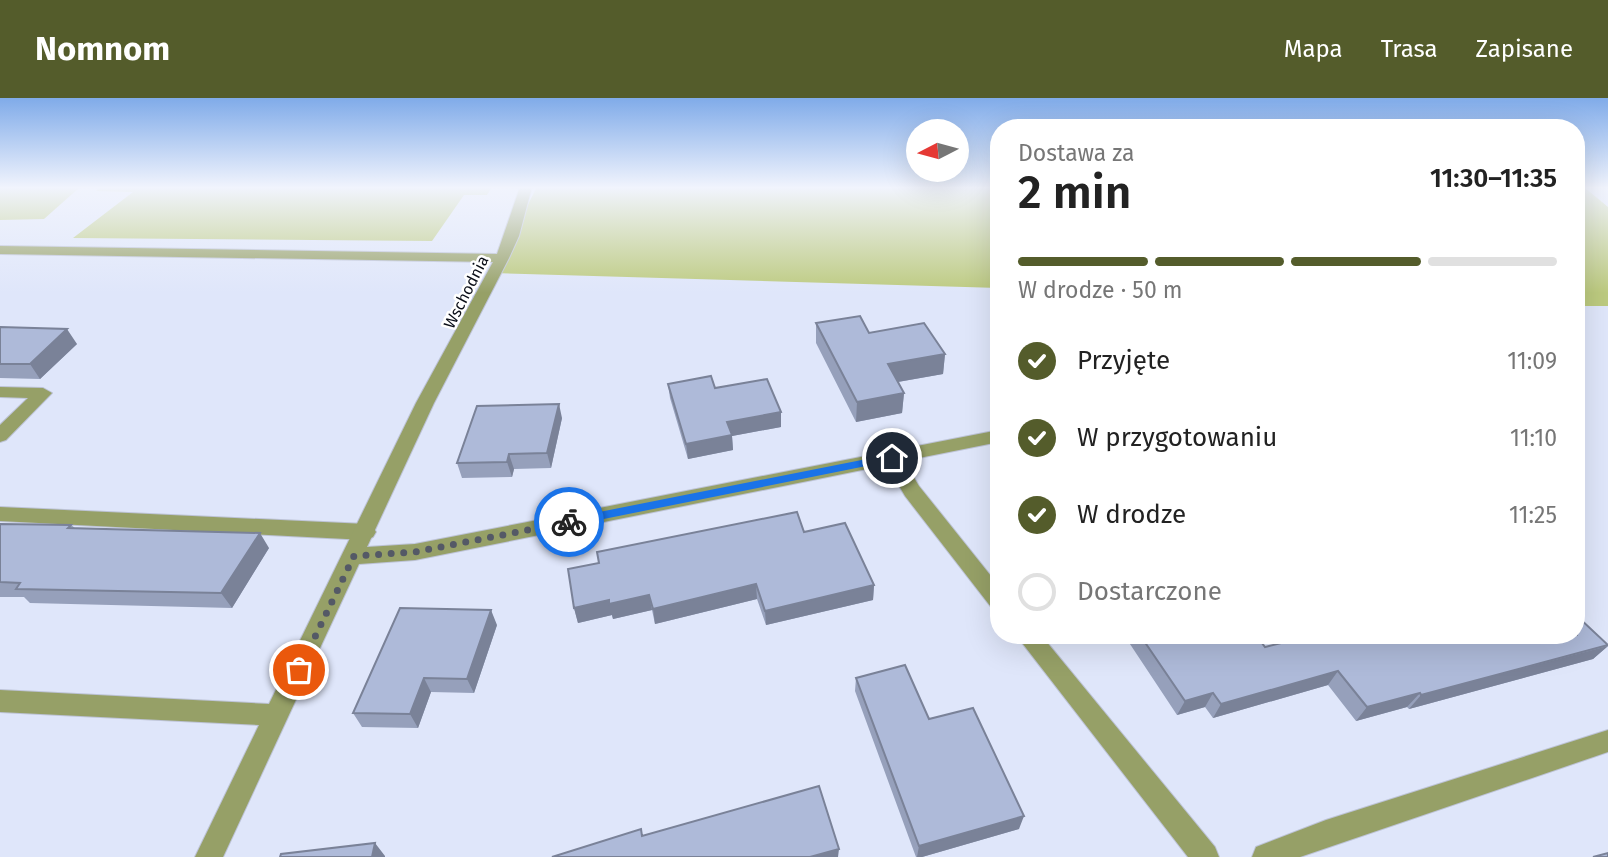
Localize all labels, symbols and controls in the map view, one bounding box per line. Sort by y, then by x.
text: Nomnom [35,29,170,69]
text: Mapa [1284,35,1343,63]
text: Trasa [1381,35,1438,63]
text: Zapisane [1476,35,1573,63]
north arrow [906,119,970,182]
map controls [906,119,969,182]
text: Dostawa za [1018,139,1135,167]
text: 11:30–11:35 [1430,163,1557,194]
text: 2 min [1018,165,1131,220]
street label: Wschodnia [440,252,492,332]
text: W drodze · 50 m [1018,276,1183,304]
icon: check [1018,342,1056,380]
text: Przyjęte [1077,345,1170,376]
text: 11:09 [1507,347,1557,375]
icon: check [1018,419,1056,457]
text: W przygotowaniu [1077,422,1277,453]
text: 11:10 [1510,424,1557,452]
pin [862,428,922,488]
icon: home [873,439,911,477]
courier [534,487,604,557]
icon: check [1018,496,1056,534]
text: W drodze [1077,499,1186,530]
text: 11:25 [1509,501,1557,529]
icon: bike [550,503,588,541]
text: Dostarczone [1077,576,1222,607]
pin [269,640,329,700]
icon: bag [280,651,318,689]

